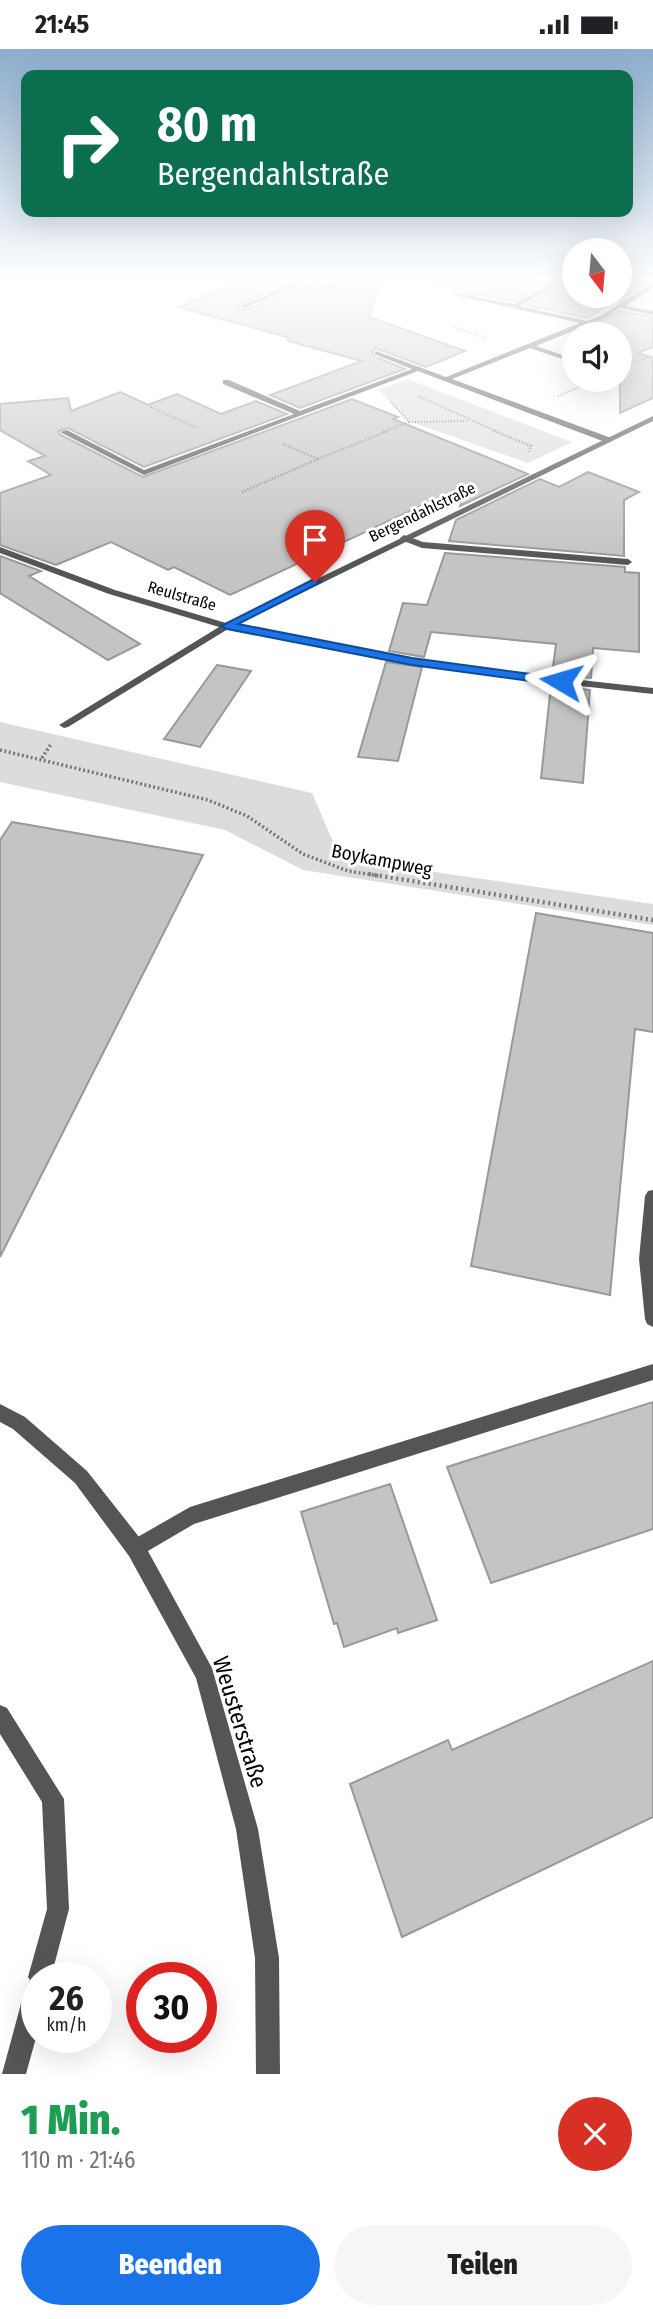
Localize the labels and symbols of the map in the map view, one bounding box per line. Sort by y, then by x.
north arrow [562,238,632,308]
street label: Bergendahlstraße [366,478,478,546]
pin [285,510,345,582]
street label: Reulstraße [146,577,219,615]
position arrow [524,644,598,718]
street label: Boykampweg [330,839,434,881]
street label: Weusterstraße [207,1653,273,1791]
speed limit sign: 30 [126,1962,217,2053]

